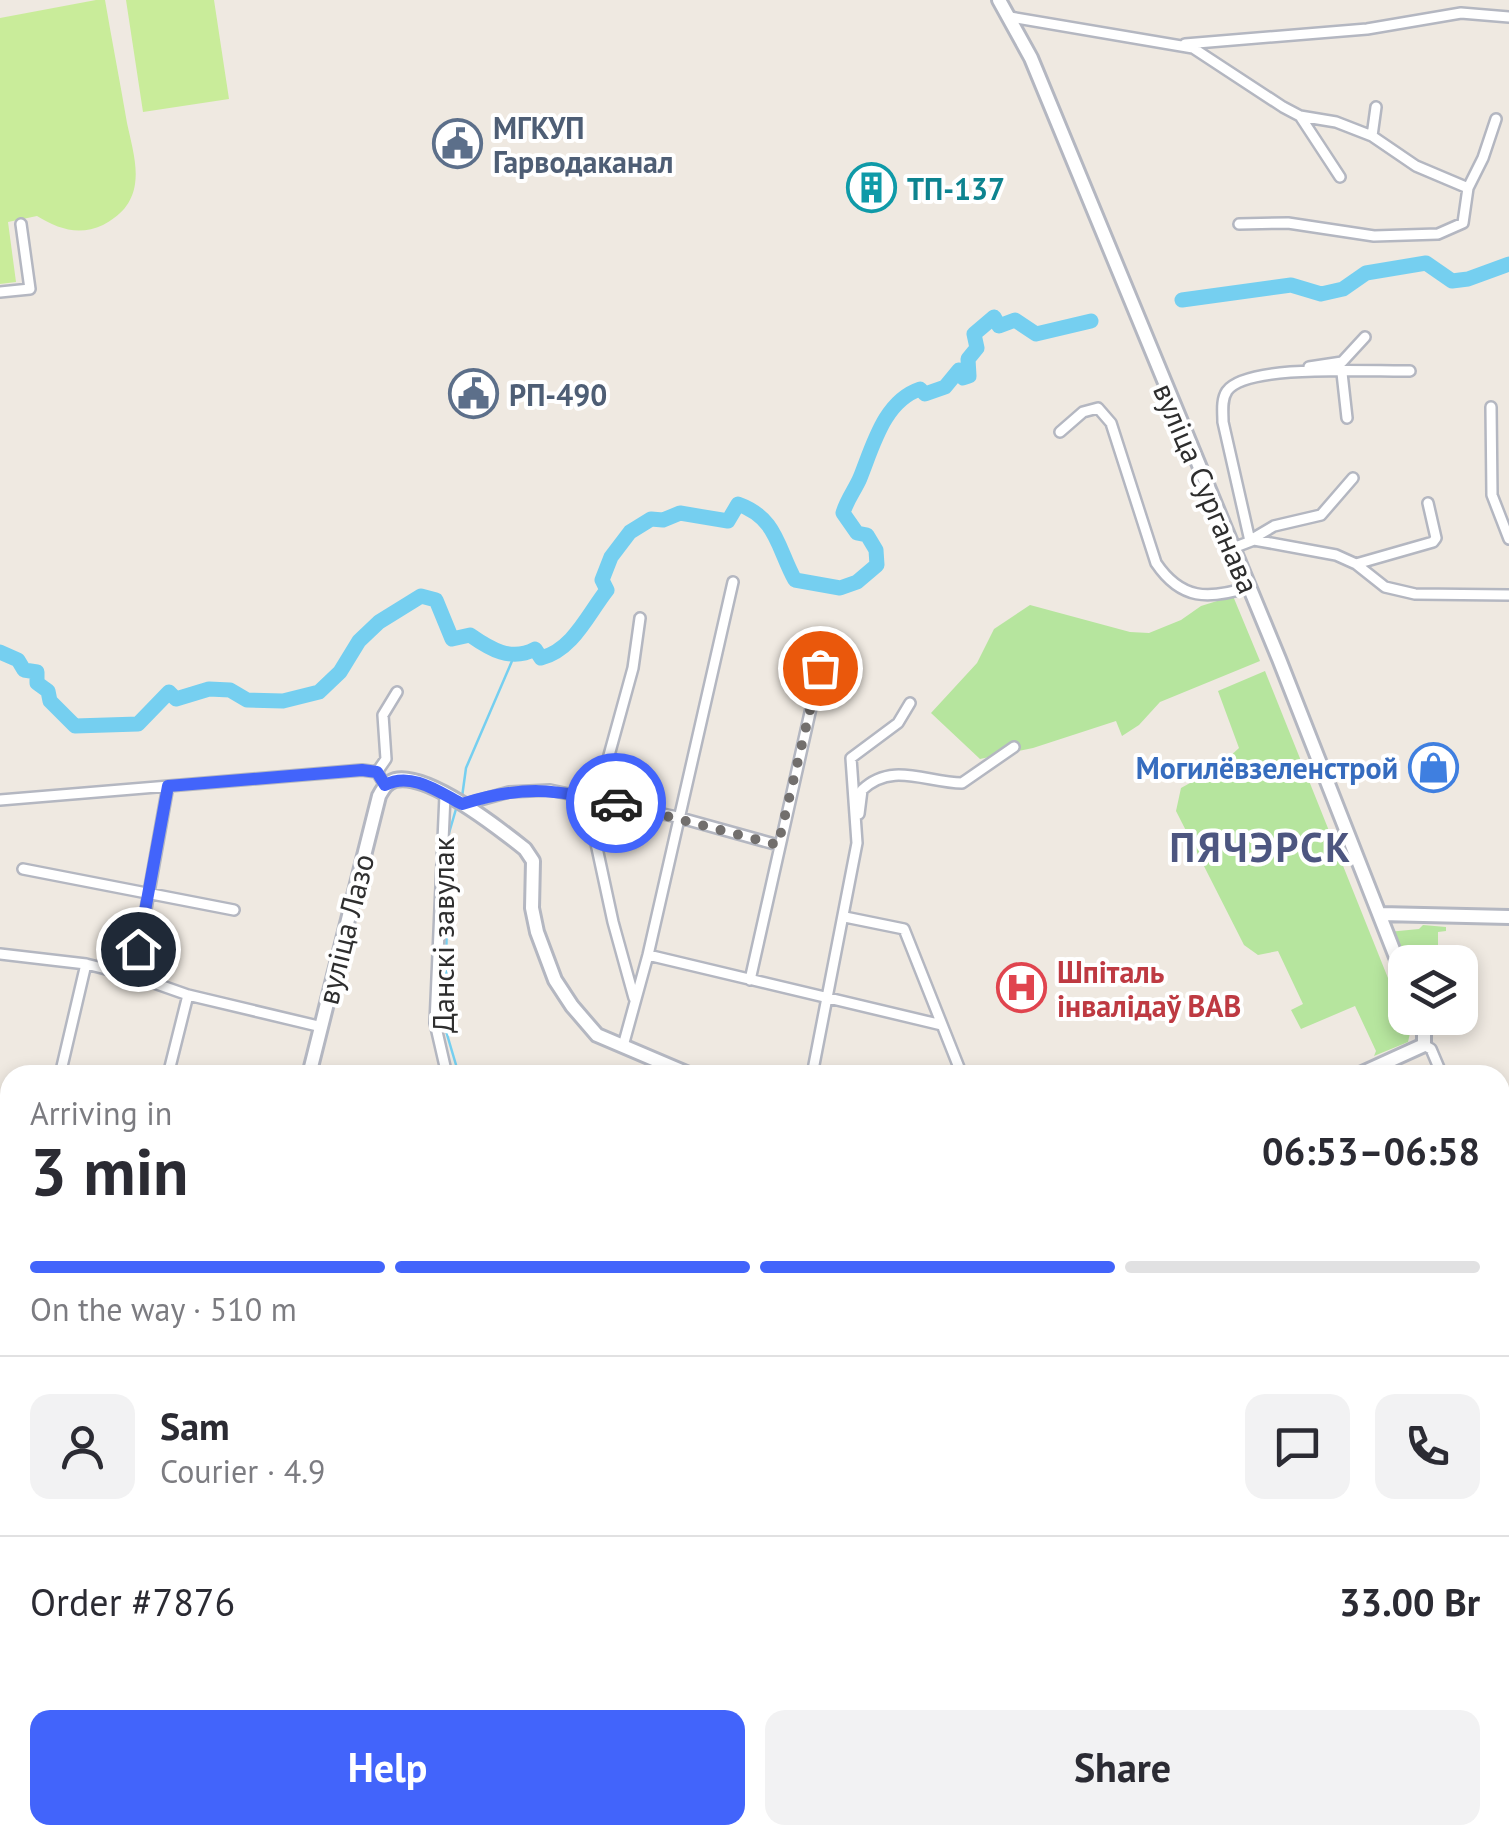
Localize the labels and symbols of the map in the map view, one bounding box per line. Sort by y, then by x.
place label: МГКУП Гарводаканал [493,108,673,181]
public building icon: МГКУП Гарводаканал [432,118,484,170]
building icon: ТП-137 [846,162,898,214]
place label: ТП-137 [907,169,1005,208]
public building icon: РП-490 [448,368,500,420]
place label: РП-490 [509,375,607,414]
street label: вуліца Сурганава [1145,377,1269,599]
pin [778,626,863,711]
shop icon: Могилёвзеленстрой [1407,741,1459,793]
place label: Могилёвзеленстрой [1136,748,1398,787]
courier [566,753,666,853]
district label: ПЯЧЭРСК [1169,821,1353,873]
street label: Данскі завулак [423,836,462,1033]
street label: вуліца Лазо [307,850,383,1008]
pin [96,907,181,992]
place label: Шпіталь інвалідаў ВАВ [1057,952,1241,1025]
hospital icon: Шпіталь інвалідаў ВАВ [996,962,1048,1014]

